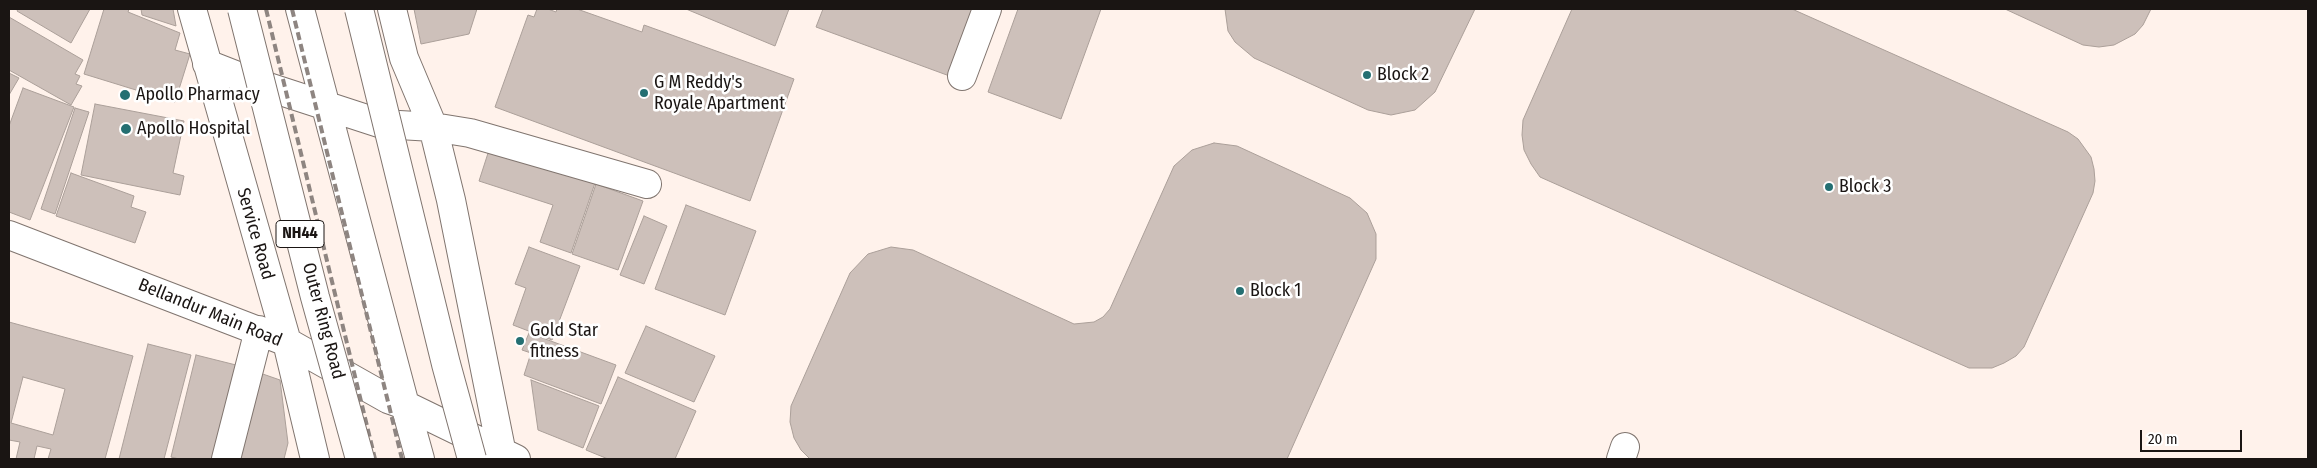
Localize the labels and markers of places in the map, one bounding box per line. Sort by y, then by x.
place label: Block 2 [1377,64,1429,86]
marker: Block 2 [1361,69,1373,81]
place label: G M Reddy's Royale Apartment [654,72,785,115]
place label: Apollo Pharmacy [136,84,260,106]
marker: G M Reddy's Royale Apartment [638,87,650,99]
marker: Apollo Pharmacy [118,88,132,102]
place label: Apollo Hospital [137,118,250,140]
marker: Apollo Hospital [119,122,133,136]
place label: Block 3 [1839,176,1891,198]
marker: Block 3 [1823,181,1835,193]
place label: Block 1 [1250,280,1301,302]
marker: Block 1 [1234,285,1246,297]
place label: Gold Star fitness [530,320,598,362]
marker: Gold Star fitness [514,335,526,347]

